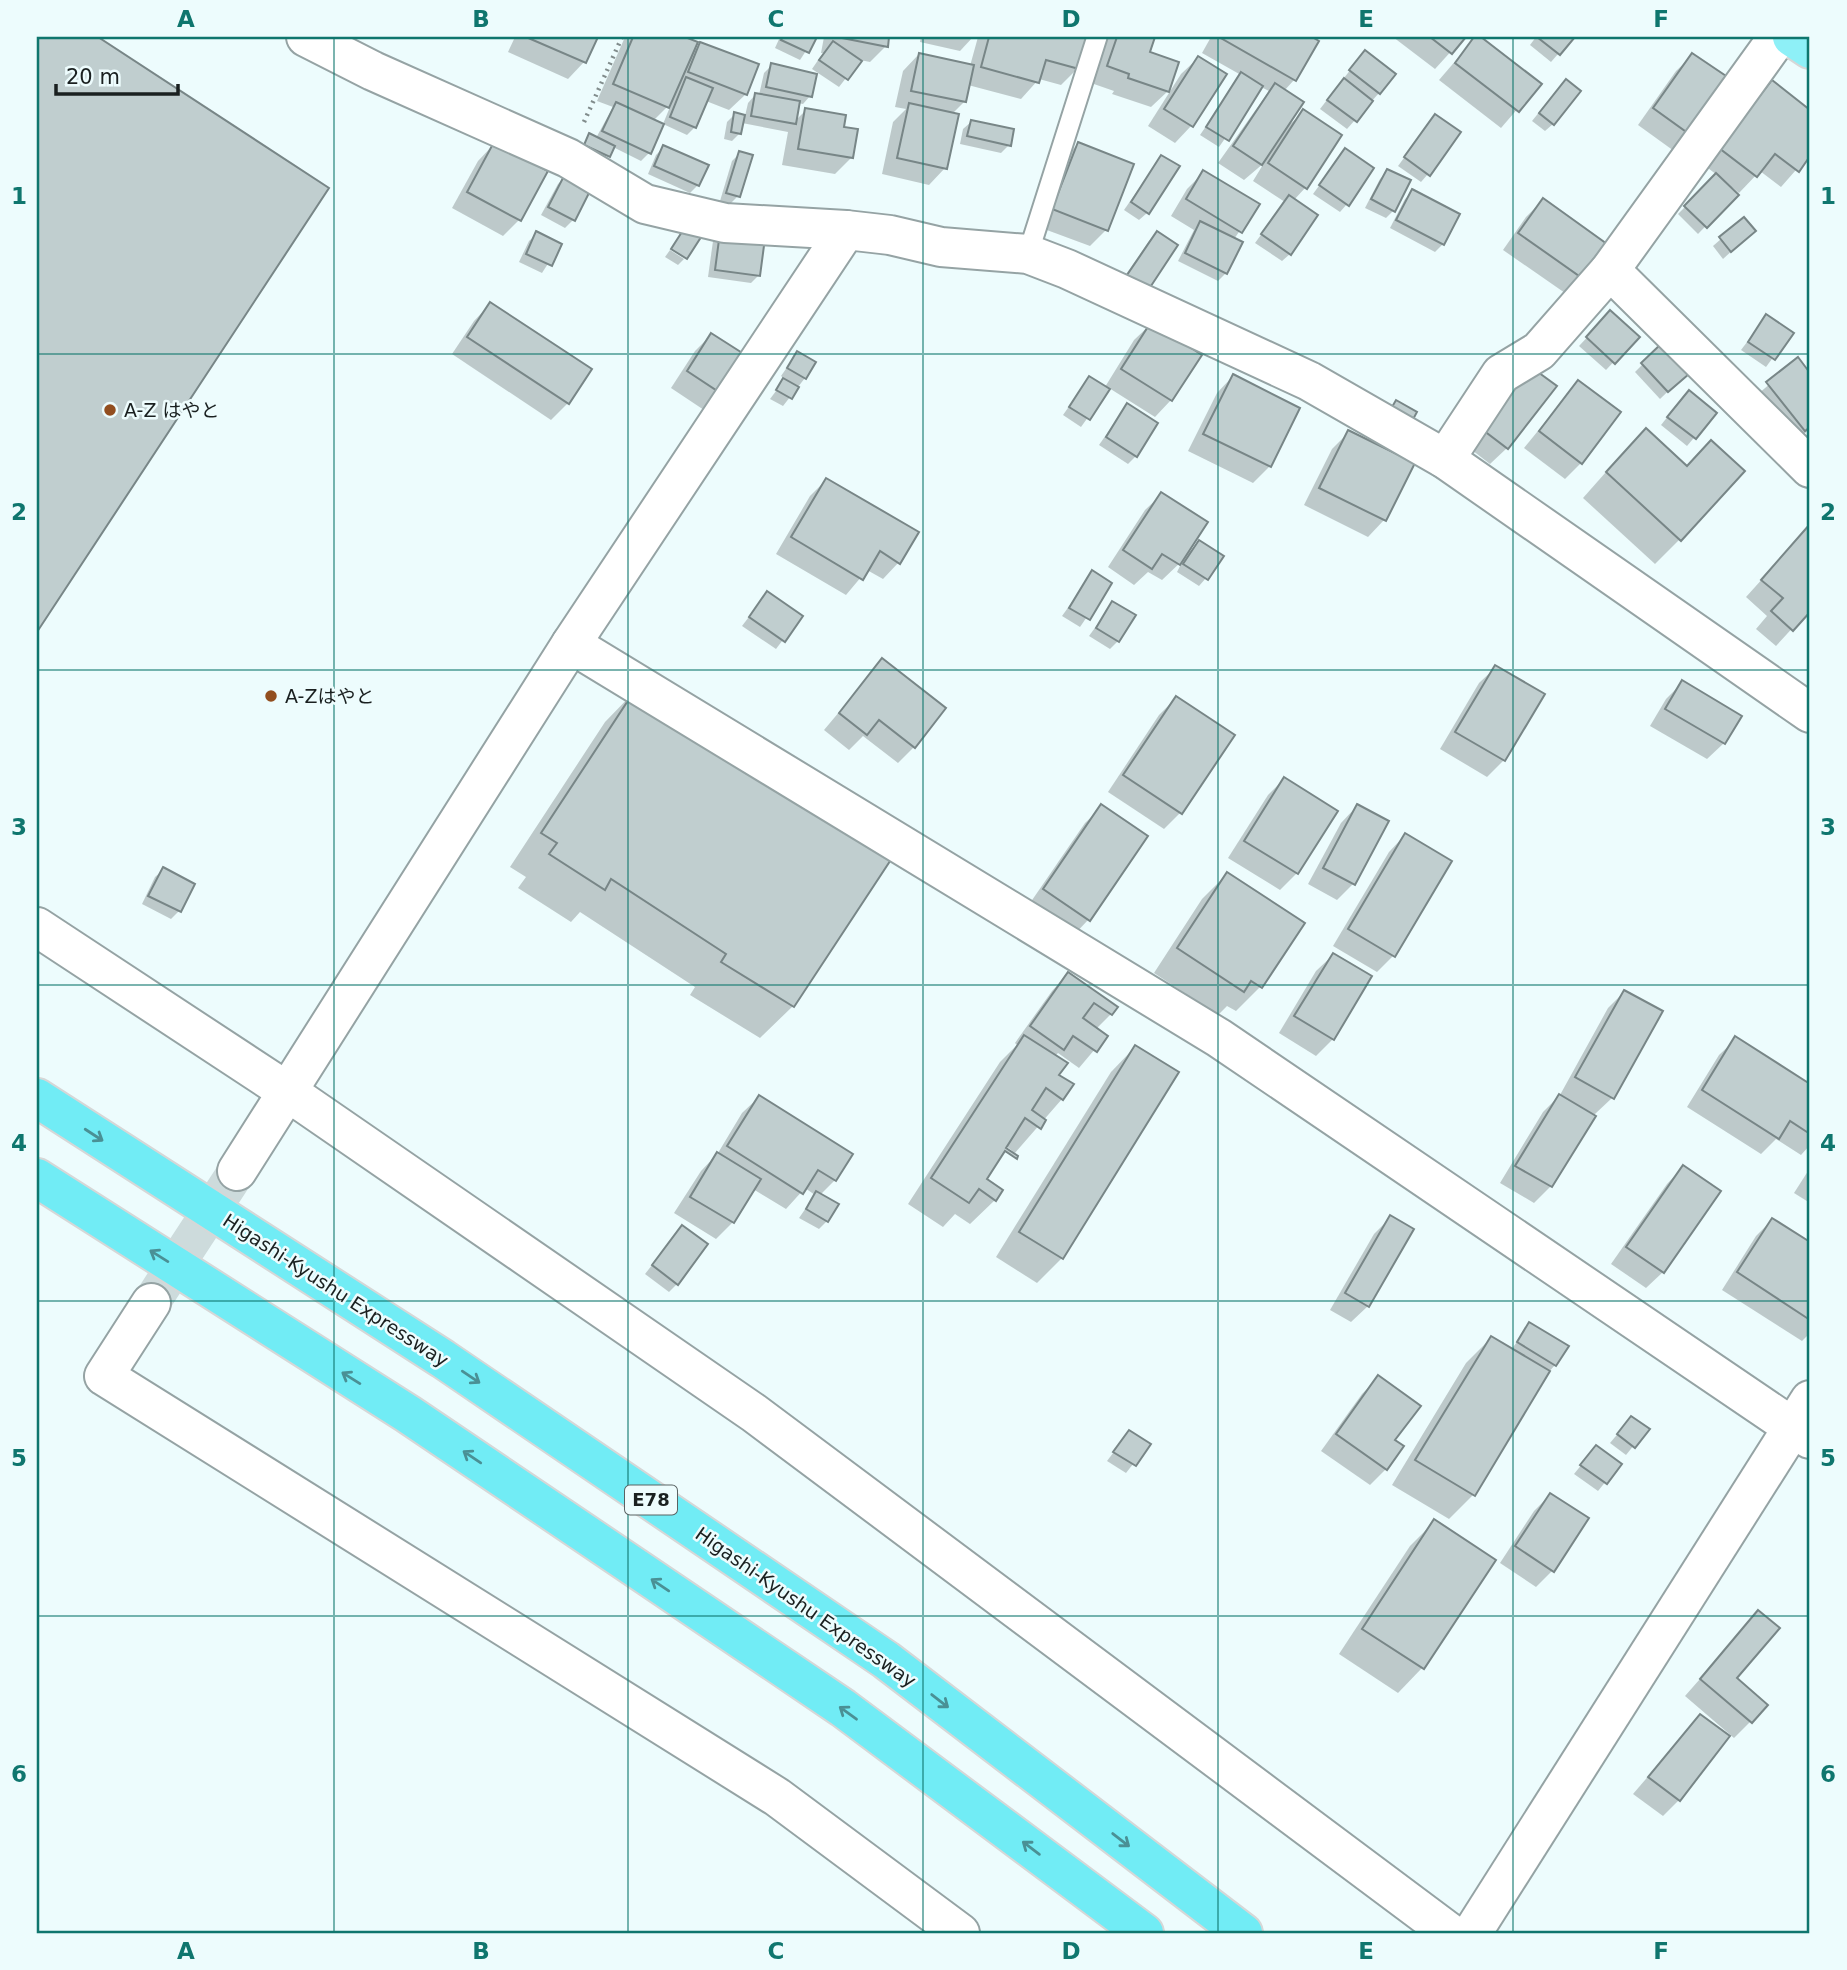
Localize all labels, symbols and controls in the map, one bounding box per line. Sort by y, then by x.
text: A [177,6,195,32]
text: B [472,6,490,32]
text: C [768,6,784,32]
text: D [1061,6,1081,32]
text: E [1358,6,1374,32]
text: F [1653,6,1669,32]
scale bar [56,52,178,96]
text: 20 m [66,65,120,89]
text: 1 [11,183,27,209]
text: 1 [1820,183,1836,209]
place label: A-Z はやと [124,399,220,421]
marker: A-Z はやと [102,402,118,418]
text: 2 [11,499,27,525]
text: 2 [1820,499,1836,525]
place label: A-Zはやと [285,685,374,707]
marker: A-Zはやと [263,688,279,704]
text: 3 [11,814,27,840]
text: 3 [1820,814,1836,840]
one-way arrow [84,1127,103,1142]
text: 4 [11,1130,27,1156]
text: 4 [1820,1130,1836,1156]
street label: Higashi-Kyushu Expressway [219,1209,453,1371]
one-way arrow [150,1248,169,1263]
one-way arrow [342,1370,361,1385]
one-way arrow [460,1371,480,1385]
text: 5 [11,1445,27,1471]
text: 5 [1820,1445,1836,1471]
one-way arrow [463,1450,482,1464]
road number: E78 [625,1485,677,1514]
street label: Higashi-Kyushu Expressway [691,1522,921,1692]
one-way arrow [651,1578,670,1592]
one-way arrow [931,1694,949,1709]
one-way arrow [839,1705,858,1720]
text: 6 [11,1761,27,1787]
text: 6 [1820,1761,1836,1787]
one-way arrow [1111,1832,1129,1847]
one-way arrow [1022,1841,1041,1856]
text: A [177,1938,195,1964]
text: B [472,1938,490,1964]
text: C [768,1938,784,1964]
text: D [1061,1938,1081,1964]
text: E [1358,1938,1374,1964]
text: F [1653,1938,1669,1964]

